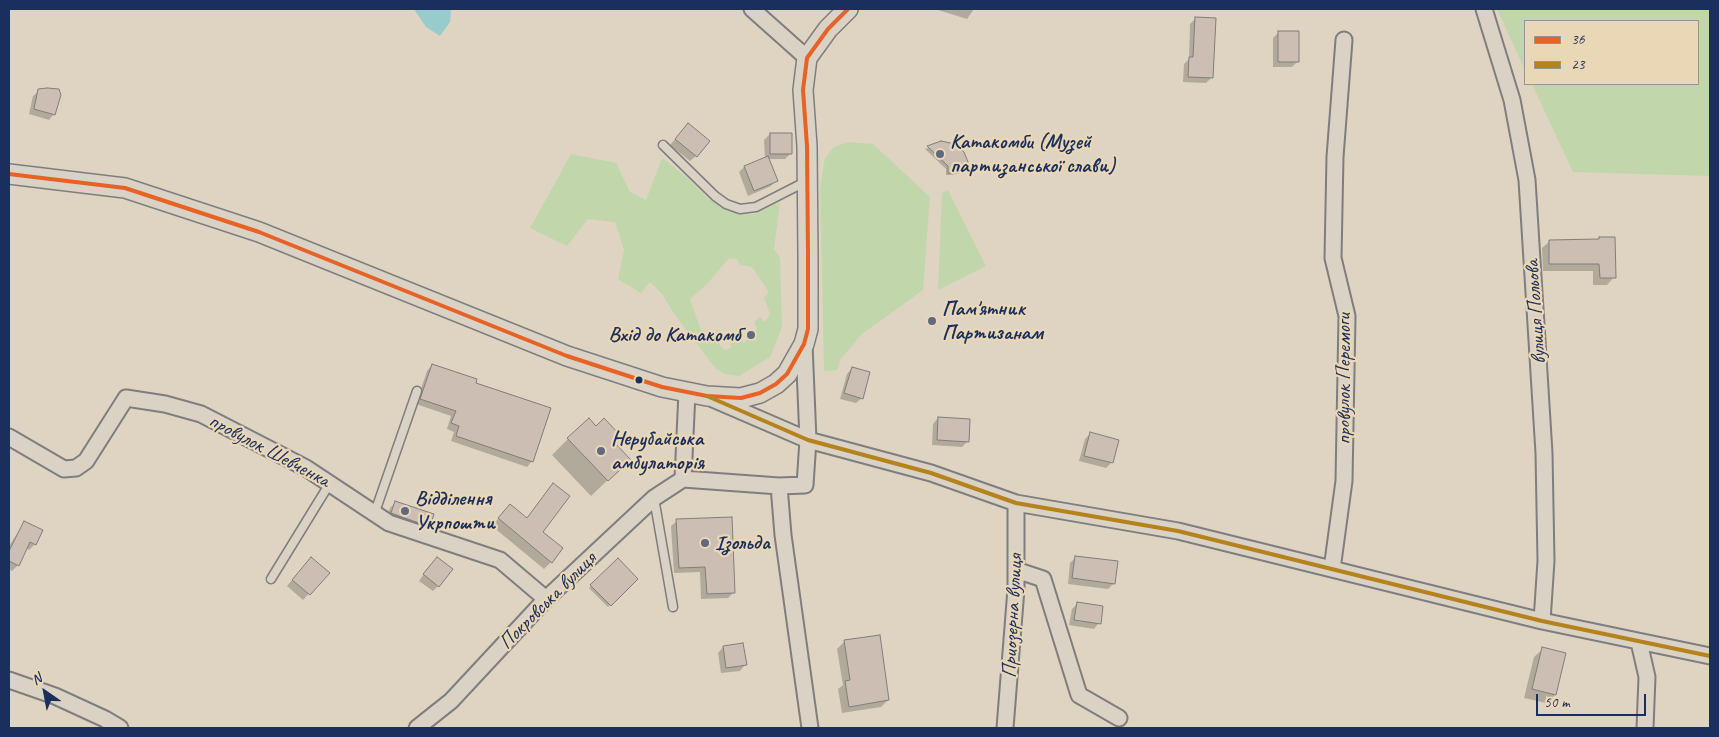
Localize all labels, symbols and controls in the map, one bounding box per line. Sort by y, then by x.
legend [1524,20,1699,85]
text: 36 [1571,30,1585,49]
text: 23 [1571,55,1585,74]
place label: Катакомби (Музей партизанської слави) [950,129,1115,179]
marker: Катакомби (Музей партизанської слави) [934,148,946,160]
street label: вулиця Польова [1520,259,1552,365]
place label: Пам'ятник Партизанам [942,296,1043,346]
street label: провулок Перемоги [1331,313,1357,445]
marker: Пам'ятник Партизанам [926,315,938,327]
place label: Вхід до Катакомб [608,322,741,348]
marker: Вхід до Катакомб [745,329,757,341]
unlabelled marker [634,375,644,385]
street label: провулок Шевченка [204,409,334,493]
place label: Нерубайська амбулаторія [611,426,704,476]
marker: Нерубайська амбулаторія [595,445,607,457]
place label: Відділення Укрпошти [415,486,495,536]
marker: Відділення Укрпошти [399,505,411,517]
place label: Ізольда [715,530,770,556]
marker: Ізольда [699,537,711,549]
street label: Покровська вулиця [494,547,602,655]
street label: Приозерна вулиця [997,553,1029,679]
north arrow [20,667,70,717]
text: N [28,670,45,688]
scale bar [1539,684,1649,716]
text: 50 m [1544,693,1570,712]

